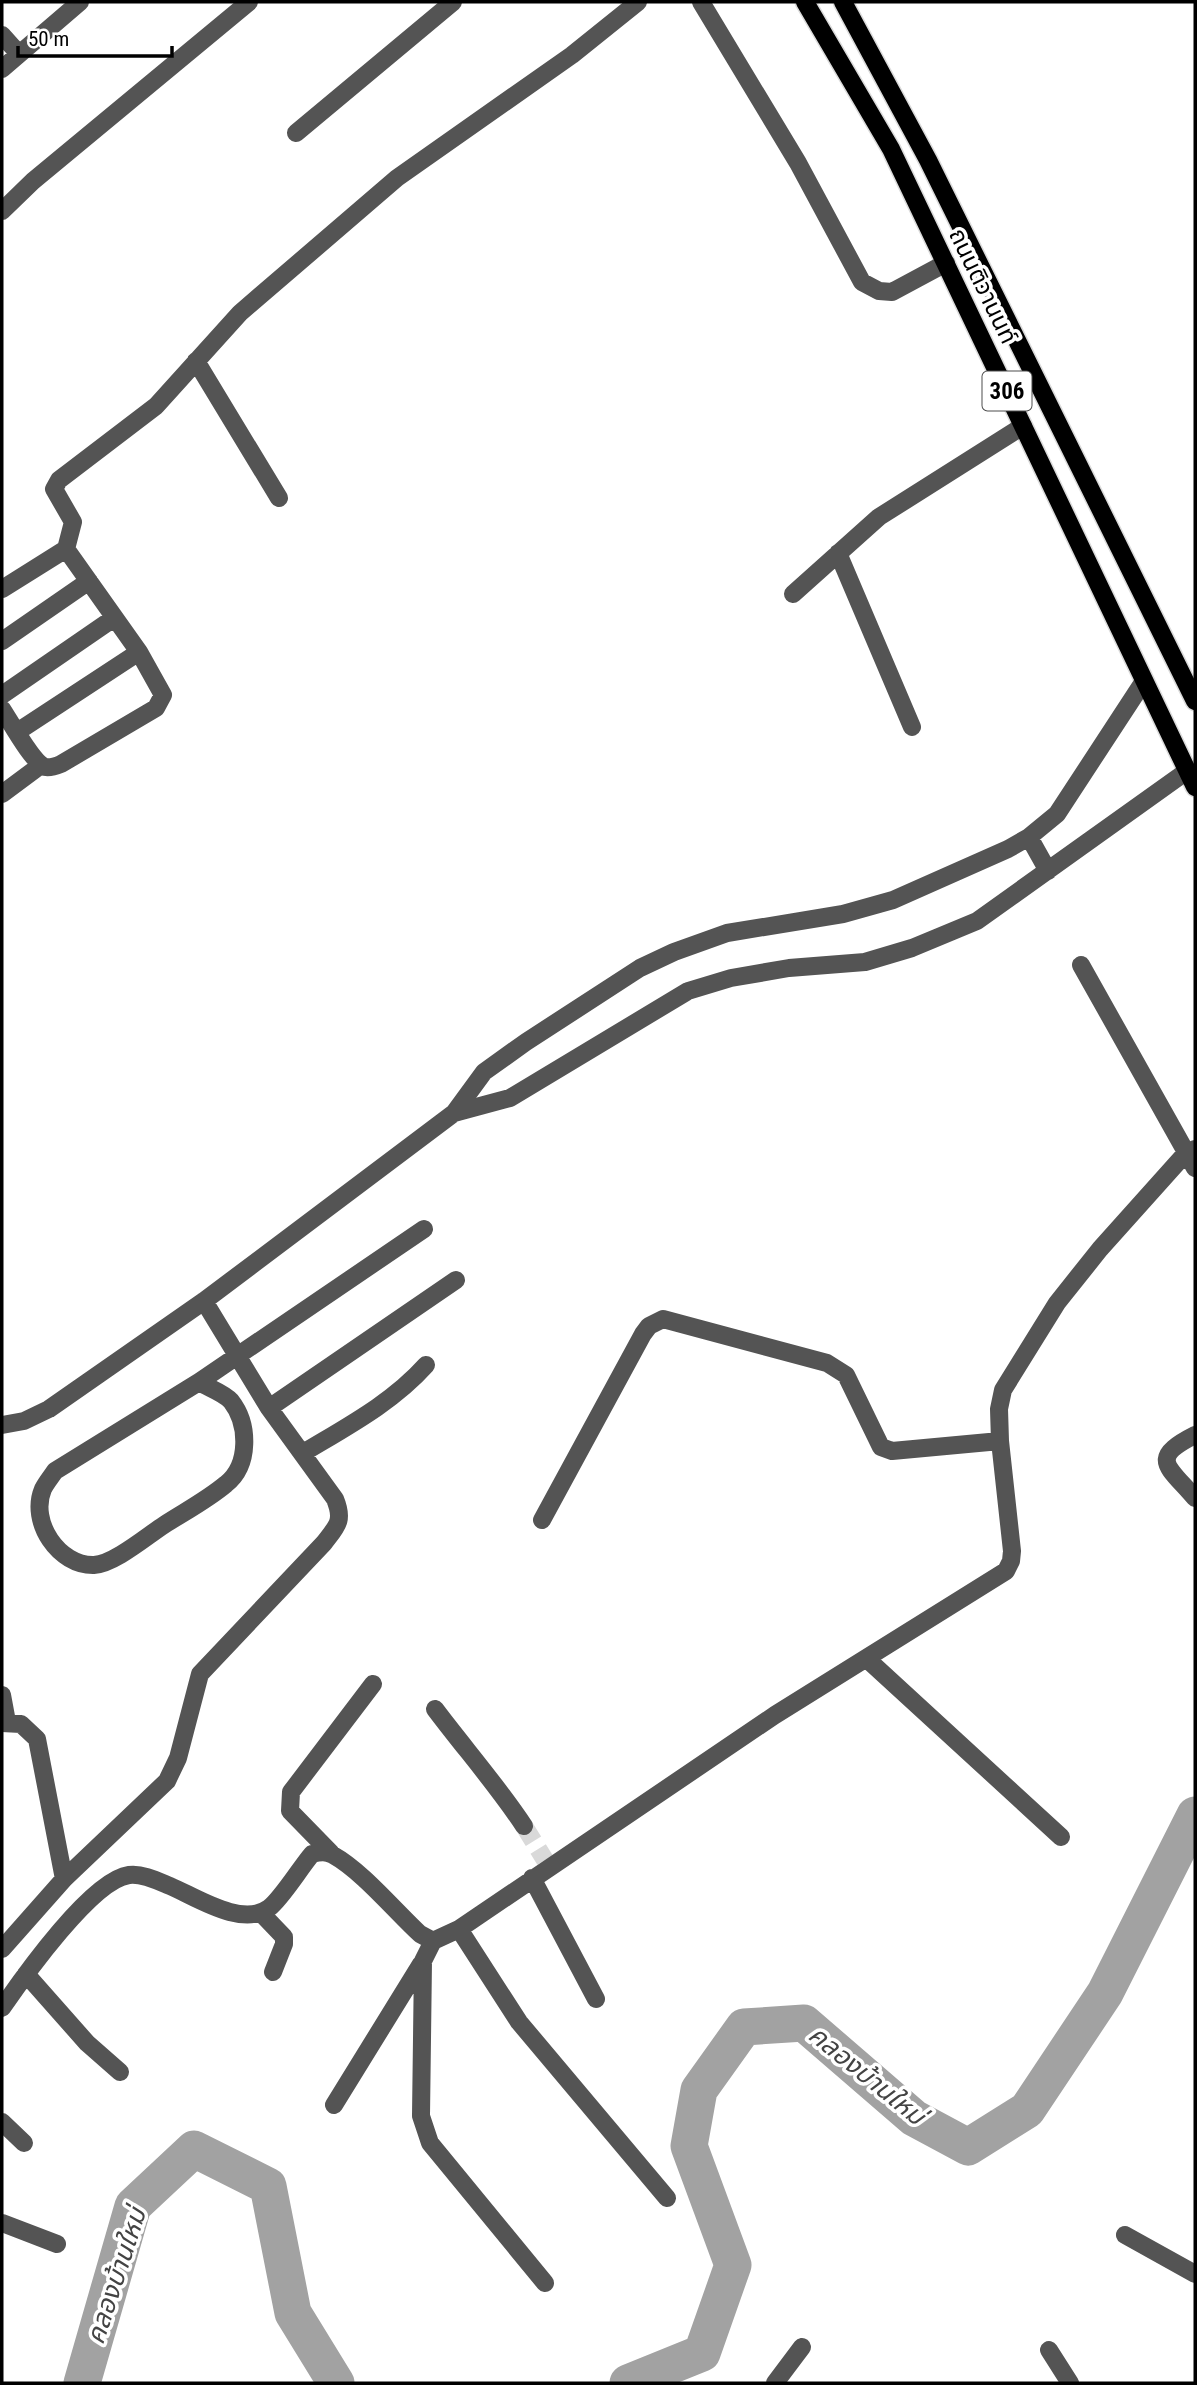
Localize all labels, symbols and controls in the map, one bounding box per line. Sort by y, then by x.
scale bar [18,14,172,58]
text: 50 m [28,27,69,51]
street label: ถนนติวานนท์ [943,224,1023,348]
road number: 306 [982,372,1032,410]
water label: คลองบ้านใหม่ [803,2019,934,2134]
water label: คลองบ้านใหม่ [80,2200,153,2348]

